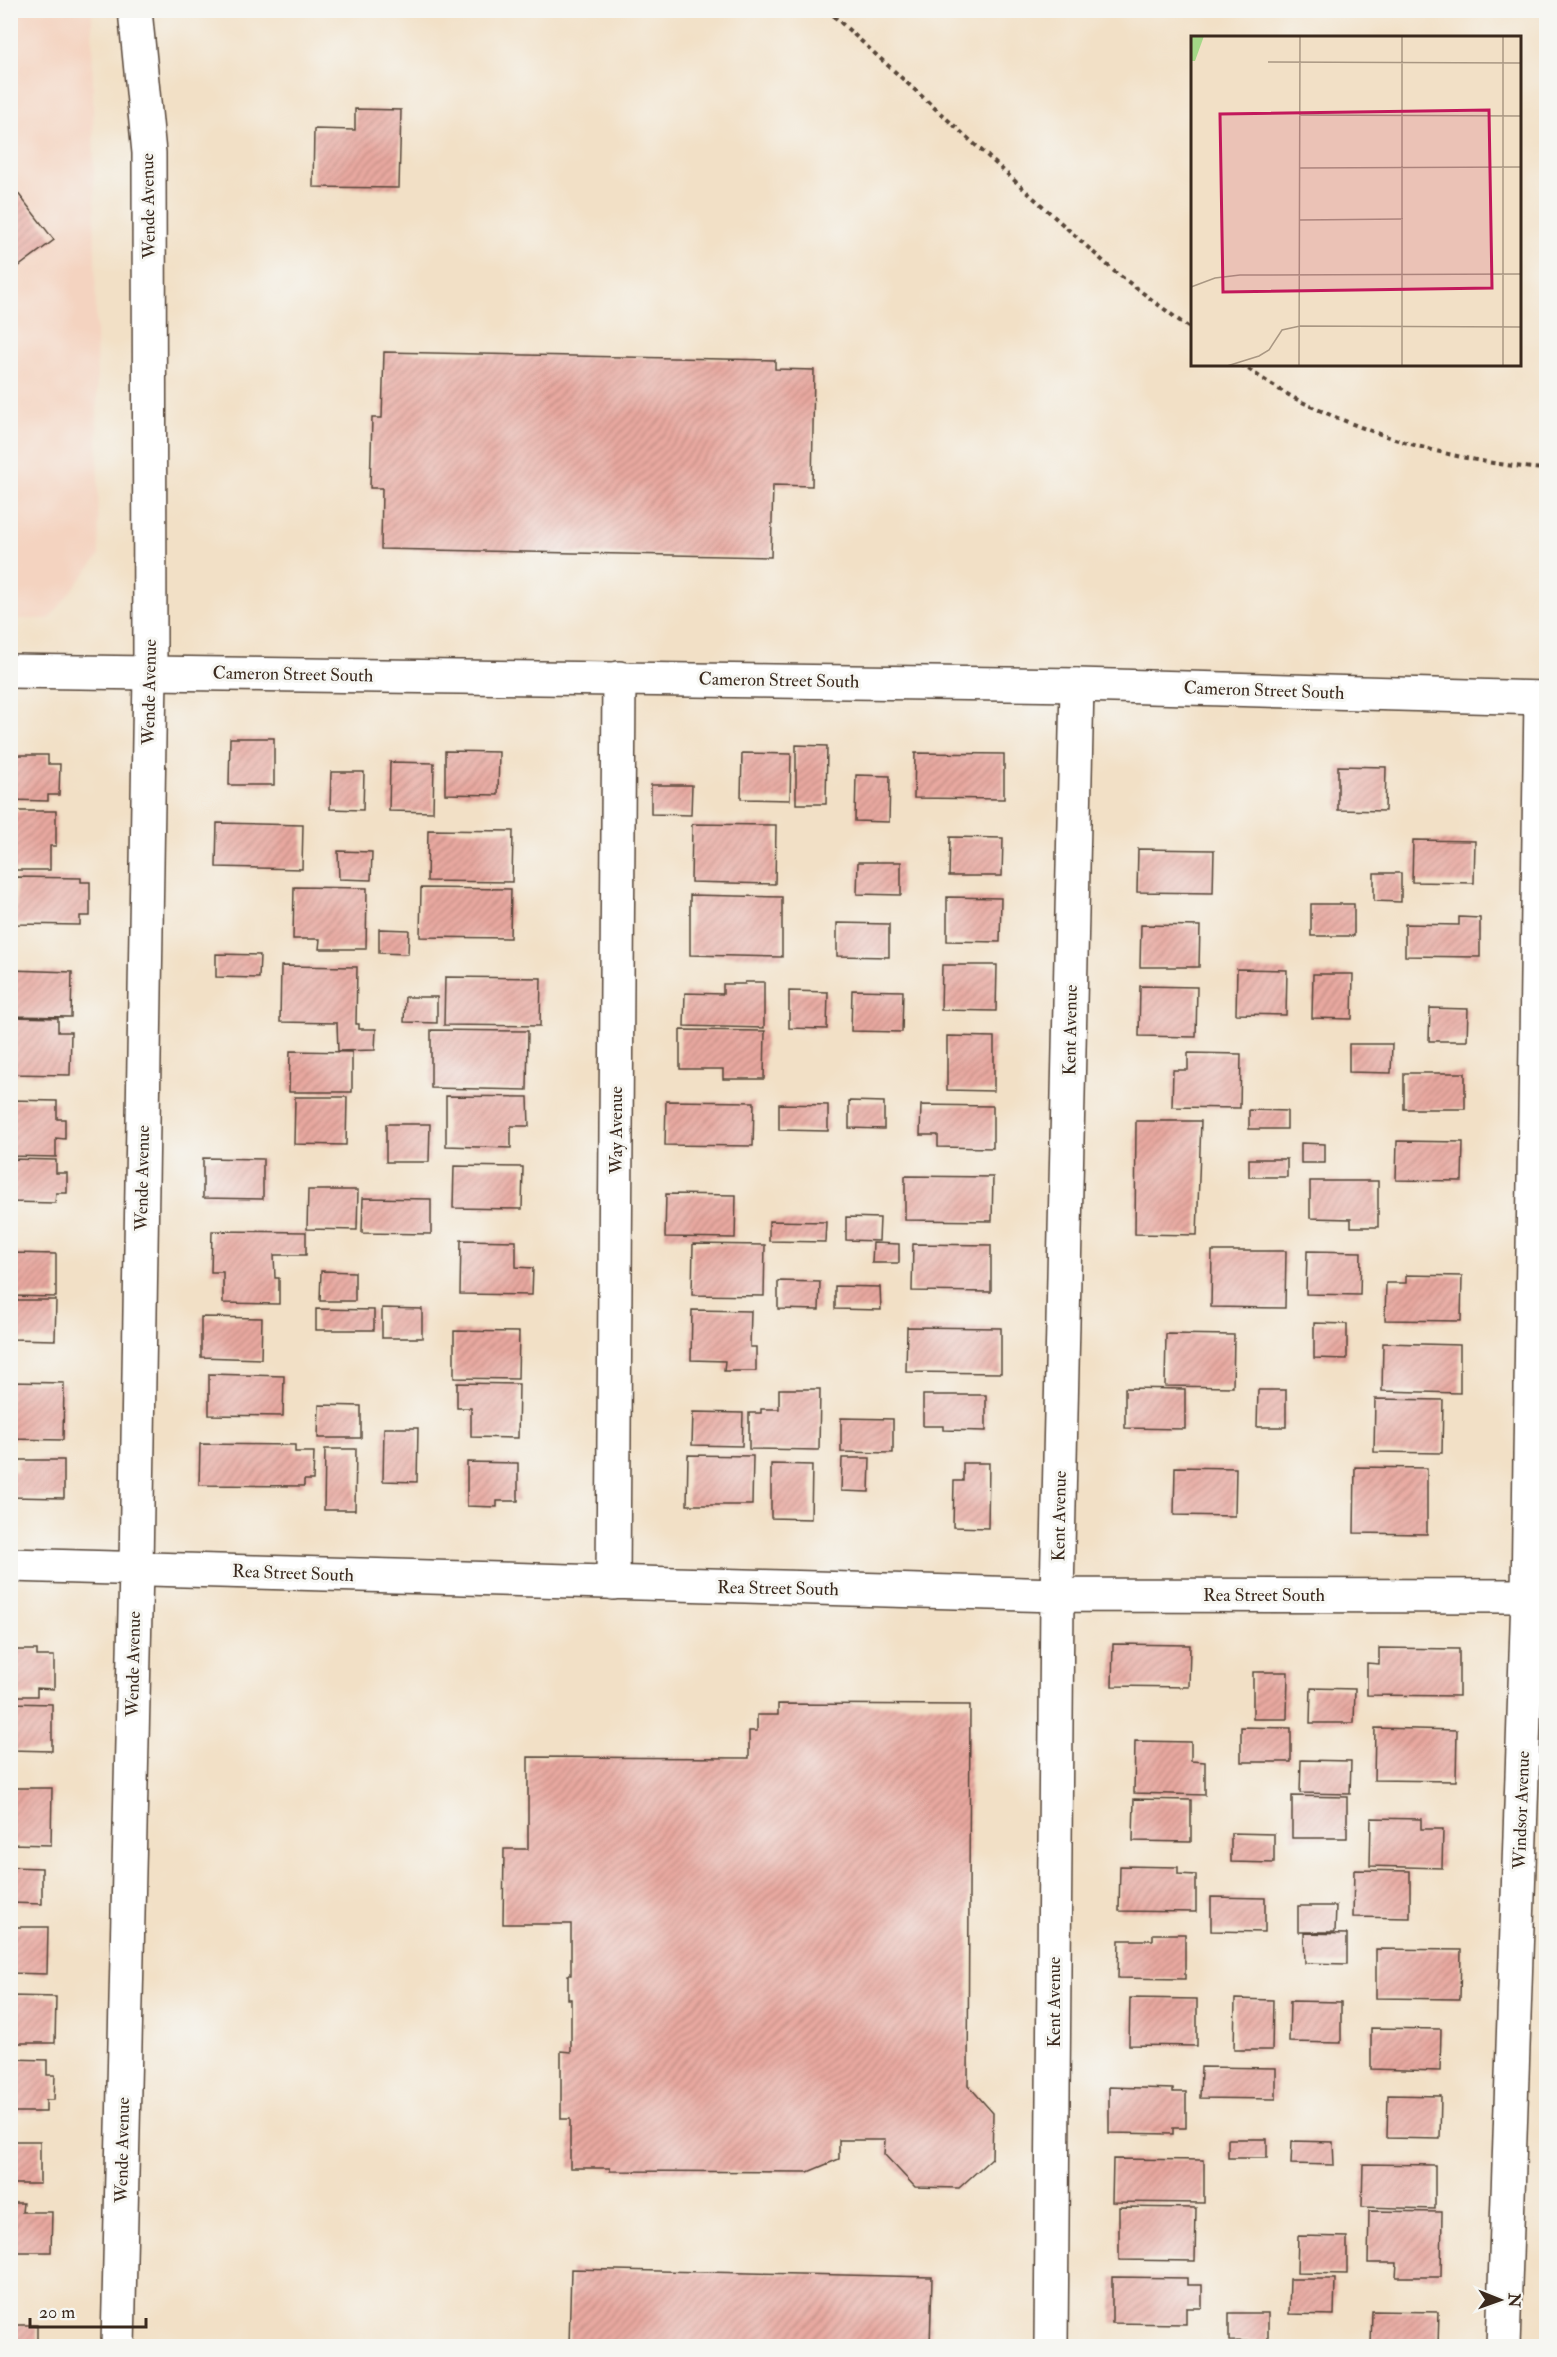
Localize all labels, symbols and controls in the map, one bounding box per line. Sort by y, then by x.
inset map [1191,36,1521,366]
street label: Wende Avenue [136,152,161,260]
street label: Wende Avenue [137,638,162,746]
street label: Cameron Street South [212,662,374,687]
street label: Cameron Street South [698,668,860,693]
street label: Cameron Street South [1183,676,1345,705]
street label: Kent Avenue [1058,984,1083,1076]
street label: Way Avenue [605,1086,628,1175]
street label: Wende Avenue [130,1124,155,1232]
street label: Kent Avenue [1047,1470,1072,1562]
street label: Rea Street South [232,1560,355,1587]
street label: Rea Street South [717,1576,840,1601]
street label: Rea Street South [1203,1584,1325,1607]
street label: Wende Avenue [121,1610,146,1718]
street label: Windsor Avenue [1508,1750,1535,1871]
street label: Kent Avenue [1043,1956,1066,2047]
street label: Wende Avenue [110,2096,135,2204]
north arrow [1470,2270,1530,2330]
scale bar [30,2291,146,2329]
text: N [1504,2292,1524,2308]
text: 20 m [39,2301,75,2324]

